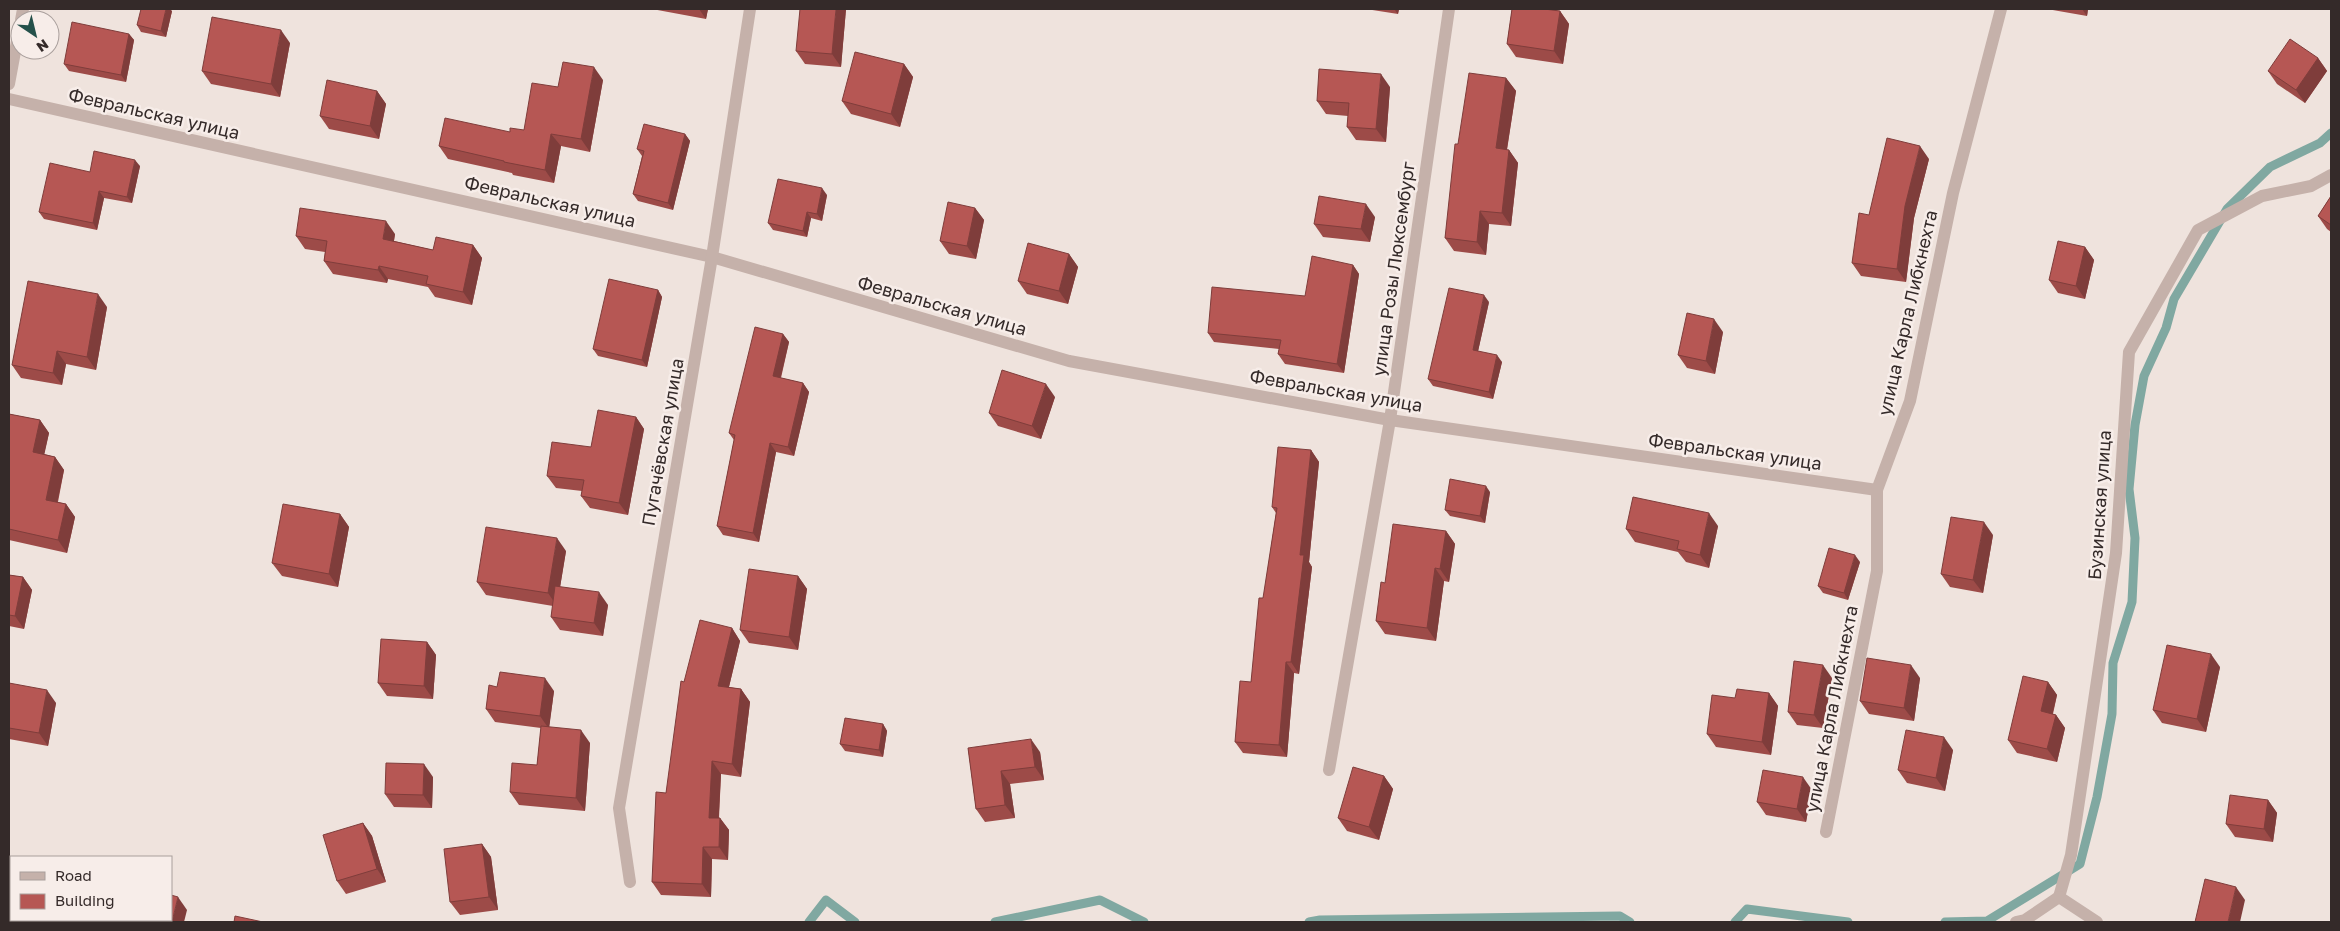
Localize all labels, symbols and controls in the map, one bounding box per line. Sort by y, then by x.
north arrow [10,10,60,60]
text: N [34,36,52,56]
street label: Февральская улица [66,83,242,143]
street label: улица Розы Люксембург [1367,160,1419,378]
street label: Февральская улица [462,171,638,231]
street label: улица Карла Либкнехта [1873,208,1941,418]
street label: Февральская улица [855,270,1029,340]
street label: Пугачёвская улица [636,356,688,527]
street label: Февральская улица [1248,364,1424,416]
street label: Февральская улица [1647,428,1823,474]
street label: Бузинская улица [2083,429,2115,581]
street label: улица Карла Либкнехта [1800,603,1862,814]
legend [10,856,172,921]
text: Road [55,866,92,884]
text: Building [55,891,115,909]

